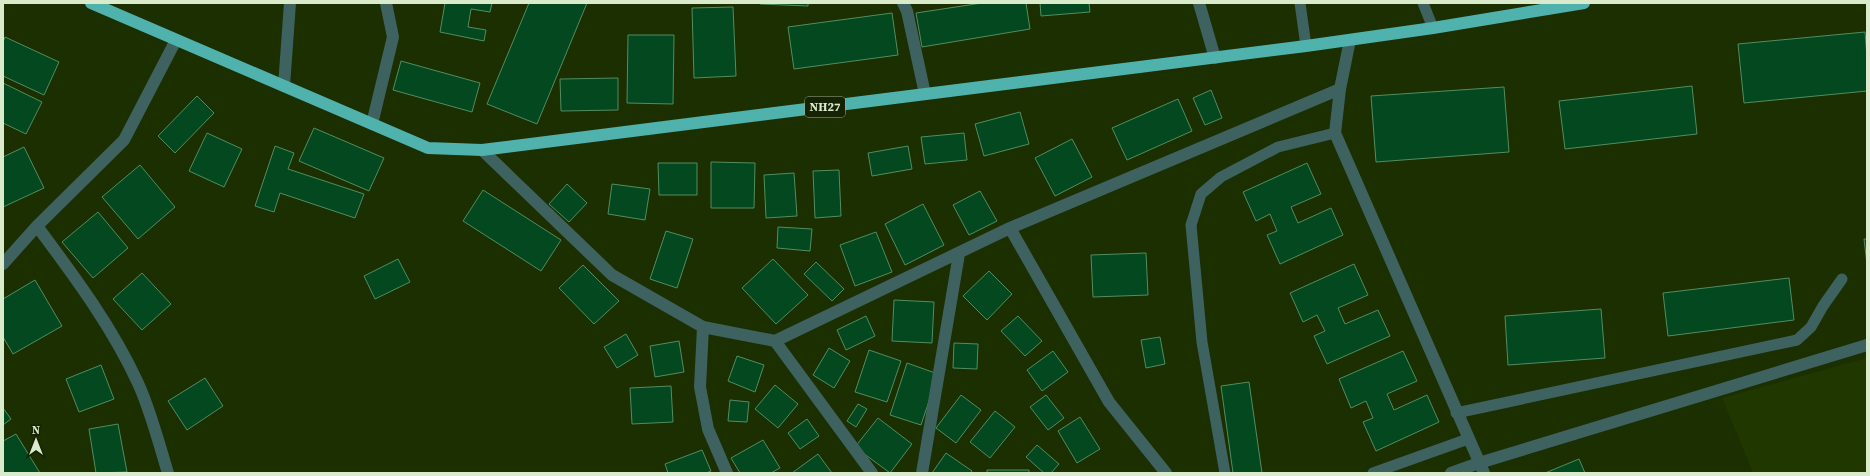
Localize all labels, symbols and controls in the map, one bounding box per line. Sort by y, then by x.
road number: NH27 [805,97,845,117]
north arrow [16,420,56,460]
text: N [32,423,40,438]

